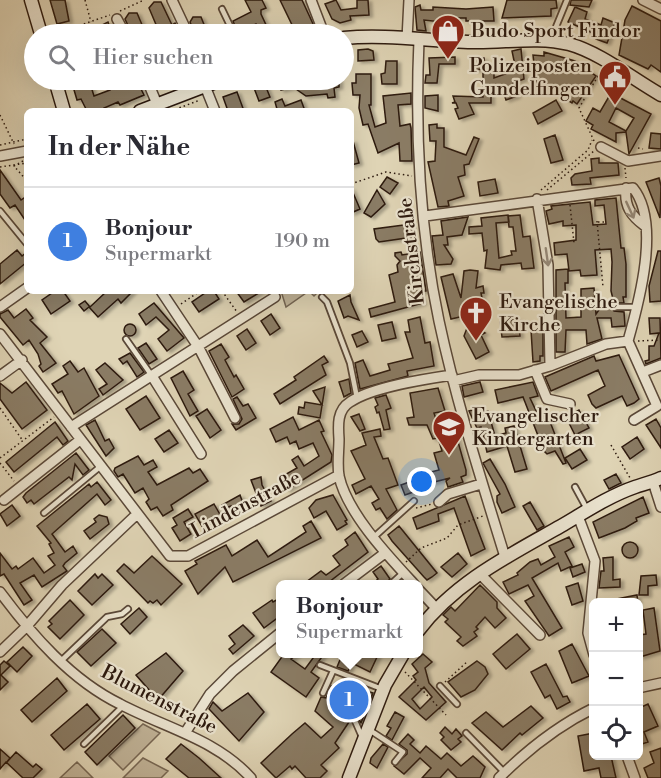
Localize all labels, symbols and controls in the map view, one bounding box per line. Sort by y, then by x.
shop icon: Budo Sport Findor [430,13,466,60]
place label: Budo Sport Findor [470,19,641,44]
search box [24,24,354,90]
icon: search [45,41,78,74]
text: Hier suchen [93,44,213,71]
place label: Polizeiposten Gundelfingen [469,54,592,102]
public building icon: Polizeiposten Gundelfingen [597,59,633,106]
text: In der Nähe [48,131,190,163]
street label: Kirchstraße [393,196,431,306]
one-way arrow [625,201,637,219]
text: Bonjour [105,215,193,242]
text: 1 [63,229,72,254]
text: 190 m [275,229,330,254]
text: Supermarkt [105,242,212,267]
one-way arrow [541,247,552,266]
place label: Evangelische Kirche [499,290,618,338]
church icon: Evangelische Kirche [458,295,494,342]
place label: Evangelischer Kindergarten [472,404,600,452]
school or university icon: Evangelischer Kindergarten [431,409,467,456]
street label: Lindenstraße [187,466,305,544]
your location [407,467,436,496]
popup [276,580,423,658]
text: Bonjour [296,593,383,620]
map controls [589,598,643,760]
button: + [589,598,643,652]
text: Supermarkt [296,620,403,645]
button: − [589,652,643,706]
street label: Blumenstraße [96,660,221,740]
pin: 1 [330,678,368,722]
button: locate [589,706,643,760]

